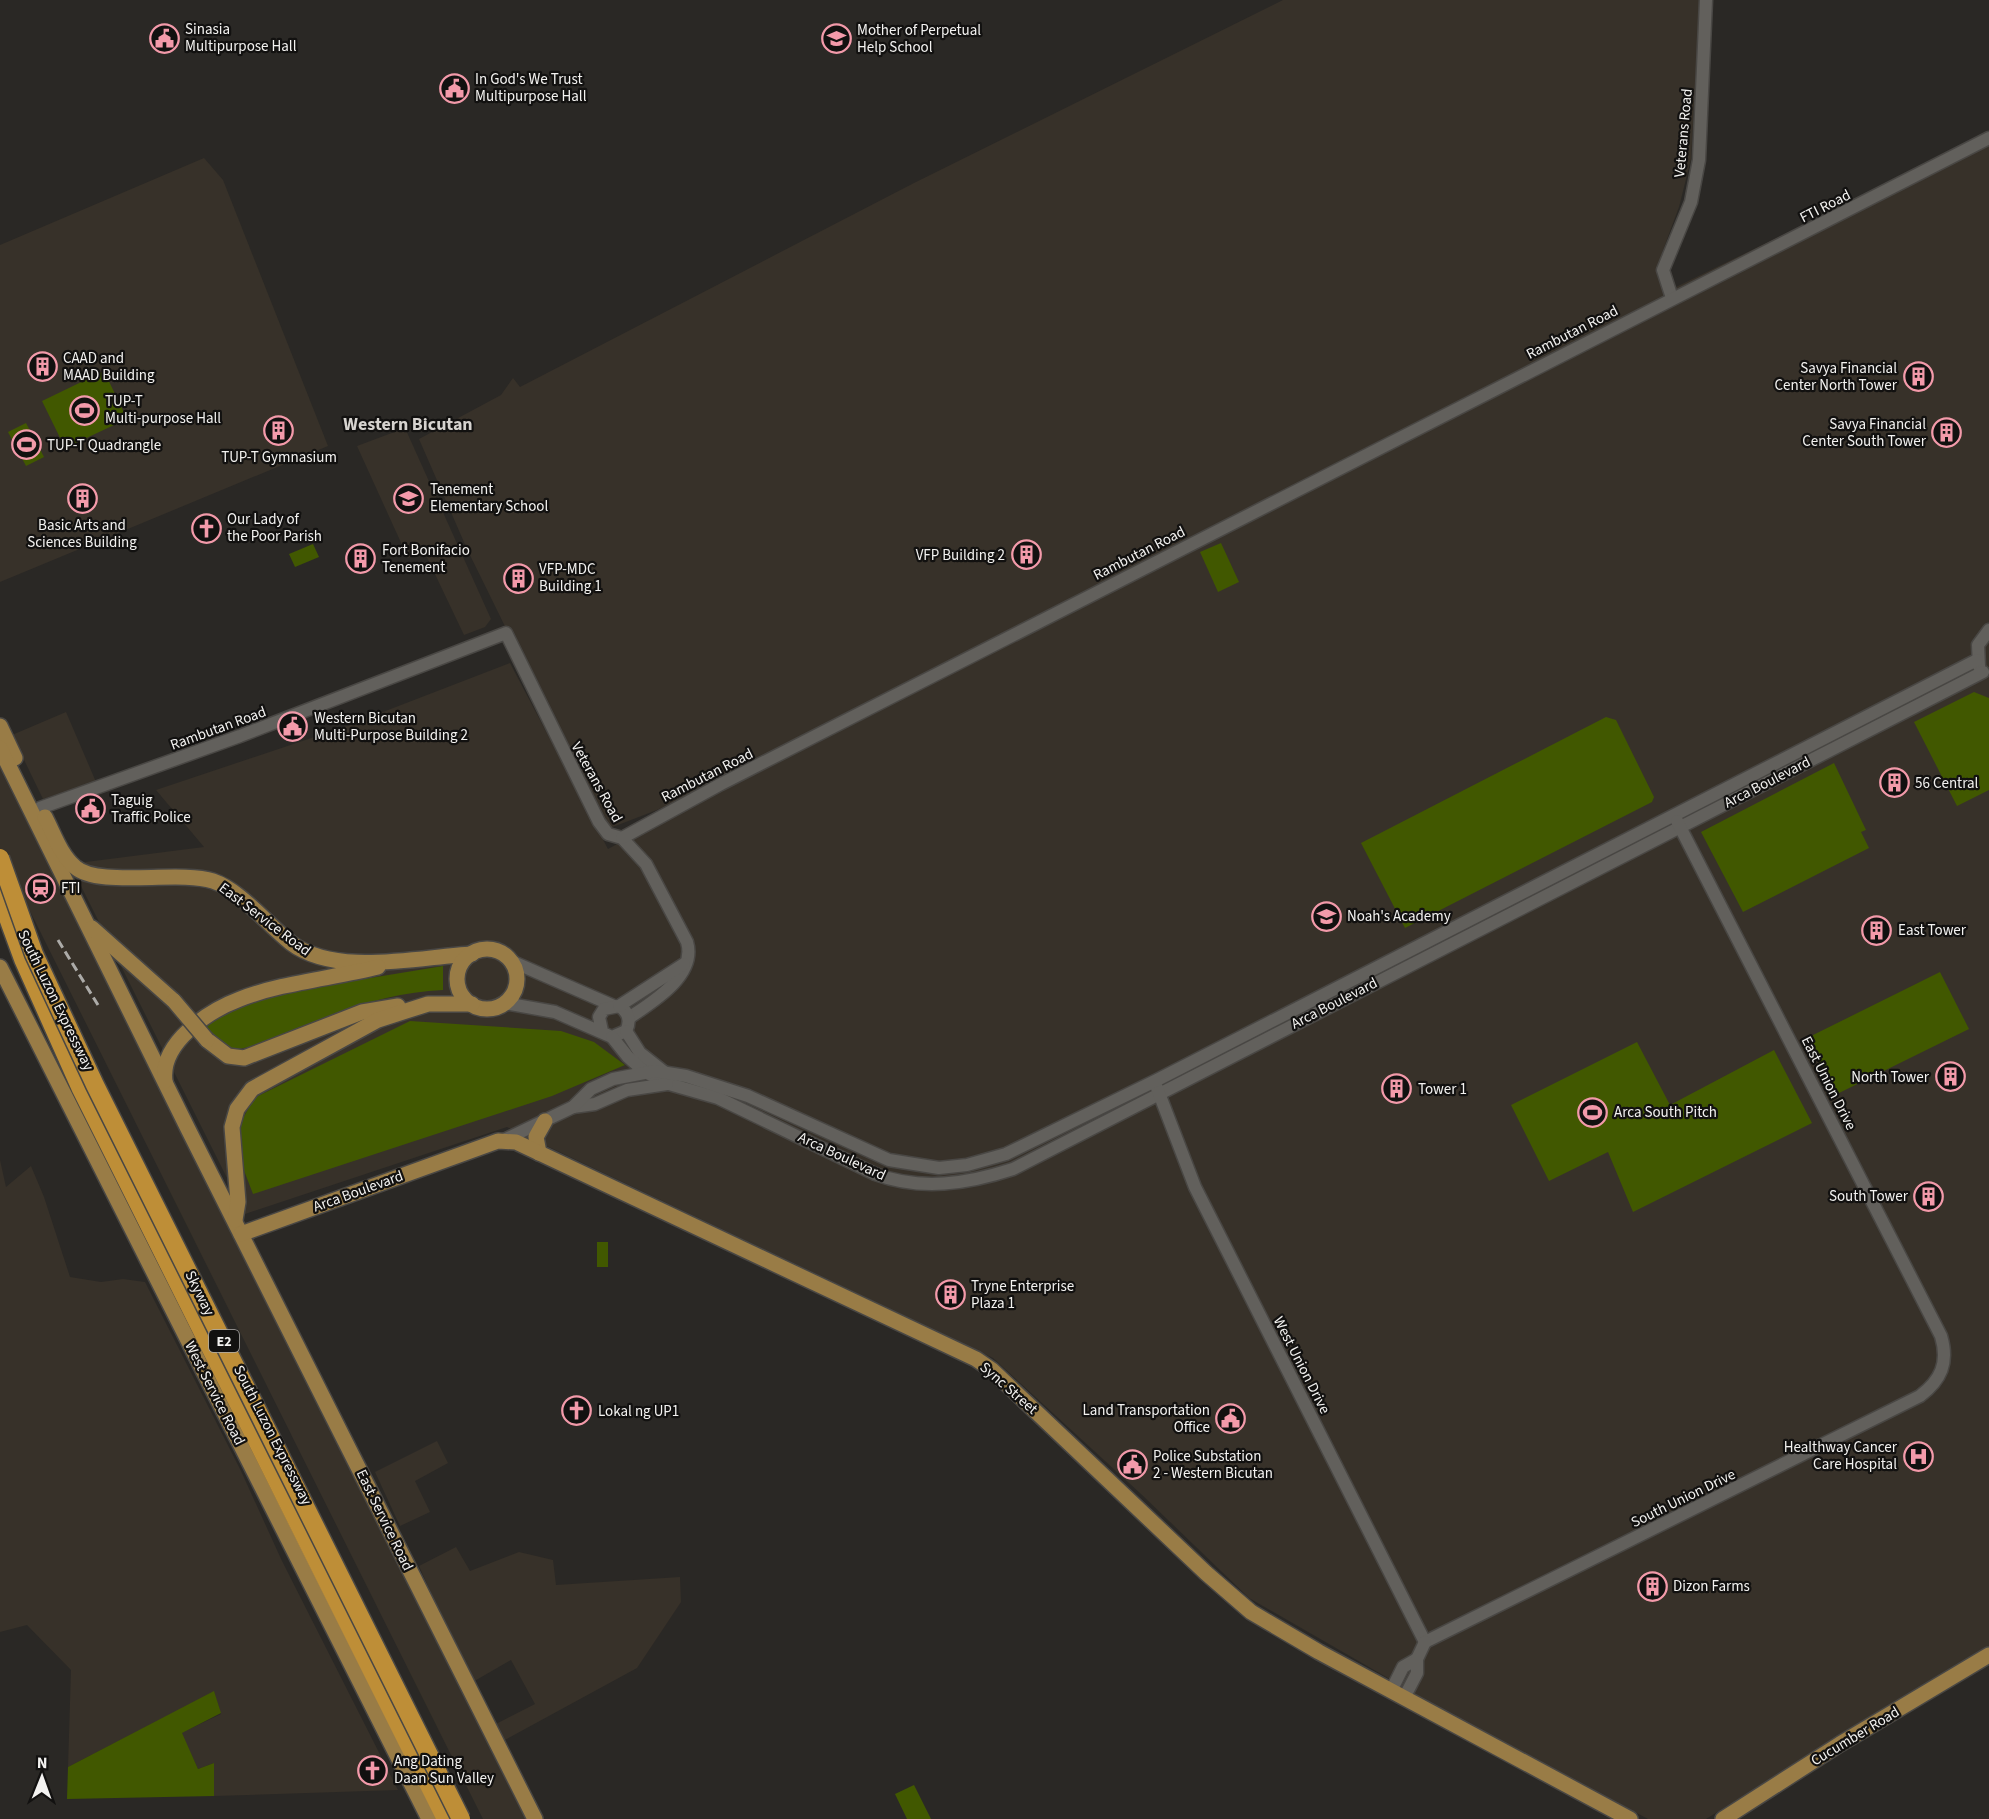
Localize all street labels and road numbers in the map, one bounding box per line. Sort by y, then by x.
street label: Veterans Road [1669,88,1698,178]
street label: FTI Road [1796,185,1854,228]
street label: Rambutan Road [1523,300,1622,365]
street label: Rambutan Road [1090,521,1189,586]
street label: Rambutan Road [167,701,269,756]
street label: Veterans Road [566,738,627,826]
street label: Rambutan Road [658,743,757,808]
street label: Arca Boulevard [1720,752,1814,813]
street label: East Service Road [214,878,315,961]
street label: South Luzon Expressway [12,926,99,1074]
street label: Arca Boulevard [1287,973,1381,1034]
street label: East Union Drive [1796,1033,1861,1134]
street label: Arca Boulevard [794,1127,889,1186]
street label: Arca Boulevard [310,1165,406,1218]
street label: Skyway [180,1267,219,1319]
street label: West Union Drive [1268,1313,1335,1418]
road number: E2 [209,1330,239,1352]
street label: West Service Road [179,1338,250,1449]
street label: Sync Street [975,1357,1042,1419]
street label: South Luzon Expressway [228,1362,317,1509]
street label: South Union Drive [1627,1464,1739,1533]
street label: East Service Road [351,1466,418,1574]
street label: Cucumber Road [1807,1702,1904,1771]

